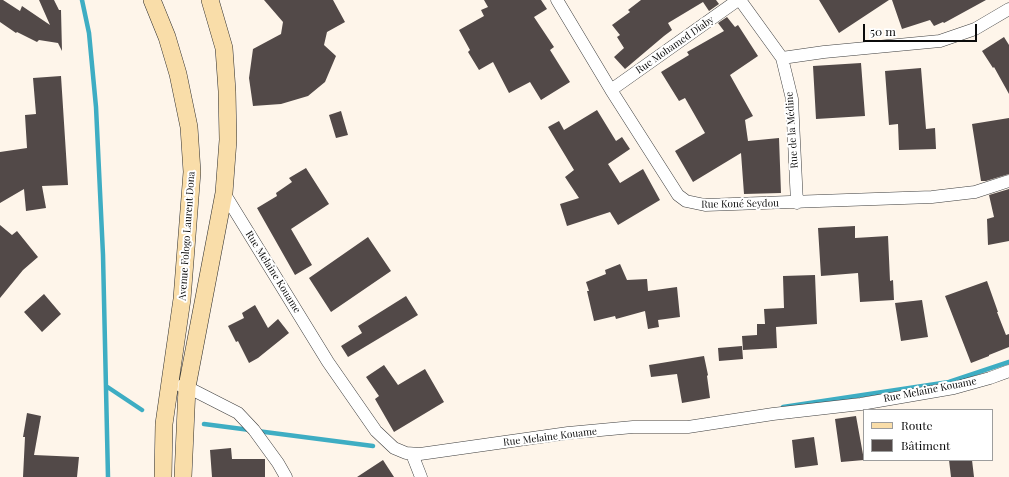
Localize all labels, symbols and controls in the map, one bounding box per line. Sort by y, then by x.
street label: Rue Mohamed Diaby [634,14,716,76]
scale bar [865,16,979,42]
text: 50 m [870,23,896,39]
street label: Rue de la Médine [783,91,801,169]
street label: Avenue Fologo Laurent Dona [177,171,197,301]
street label: Rue Koné Seydou [701,197,779,211]
street label: Rue Melaine Kouame [243,229,303,315]
street label: Rue Melaine Kouame [882,375,978,405]
legend [863,409,993,461]
text: Route [901,417,933,433]
street label: Rue Melaine Kouame [502,425,598,449]
text: Bâtiment [901,437,950,453]

